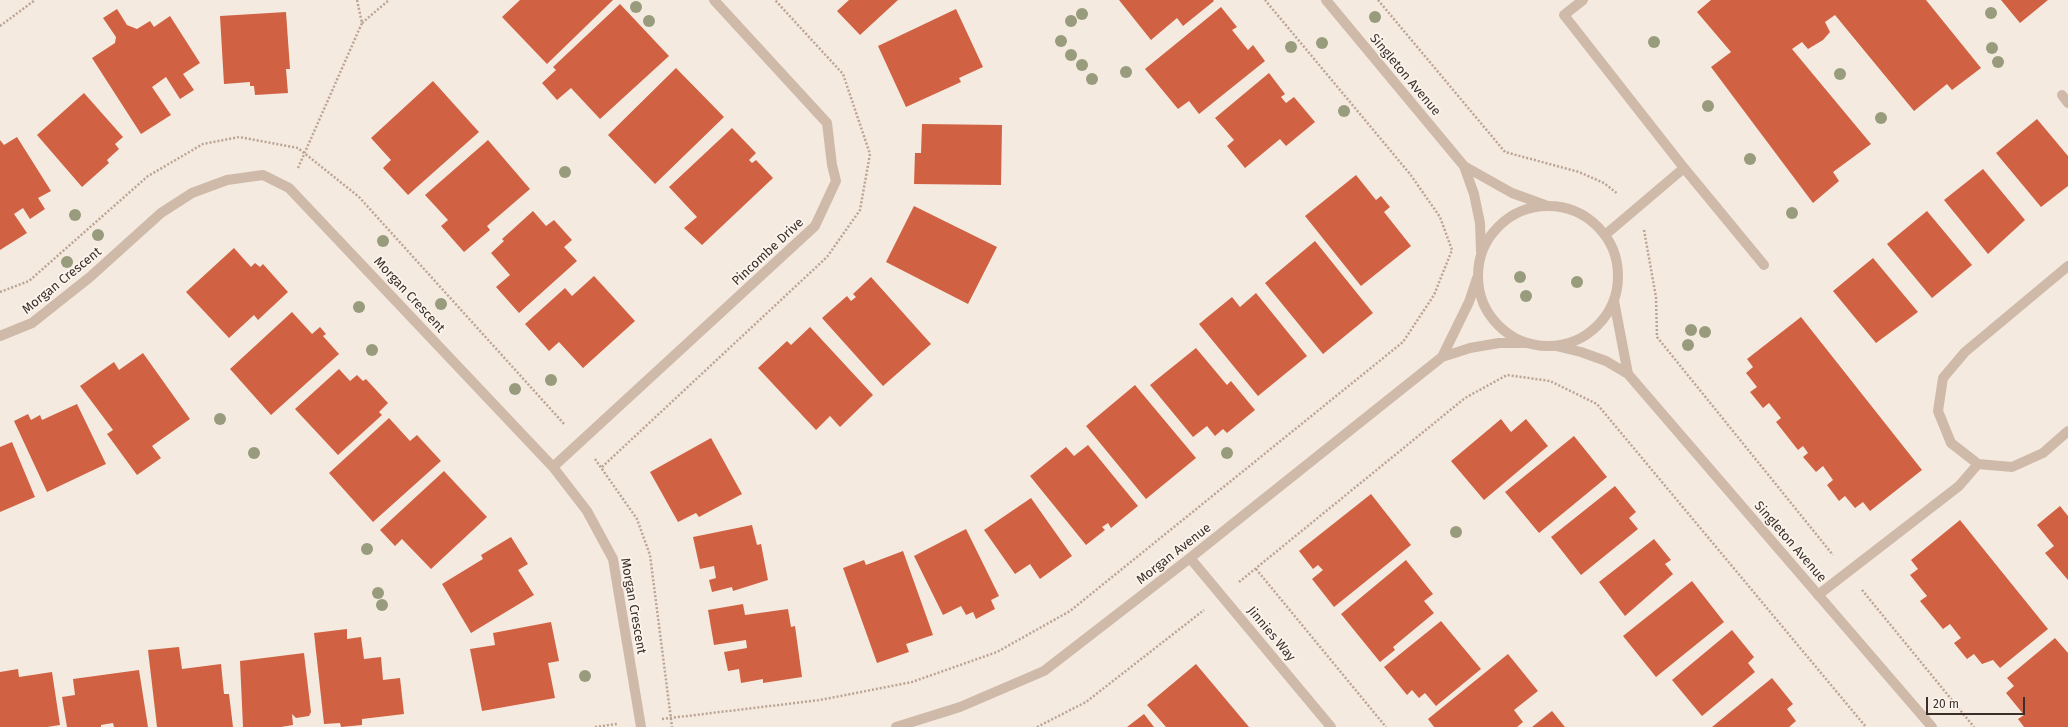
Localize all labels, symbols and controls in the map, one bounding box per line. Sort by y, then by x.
street label: Singleton Avenue [1366,31,1444,119]
street label: Pincombe Drive [729,215,807,289]
street label: Morgan Crescent [19,244,105,318]
street label: Morgan Crescent [370,254,448,336]
street label: Singleton Avenue [1751,498,1829,586]
street label: Morgan Avenue [1134,520,1214,588]
street label: Morgan Crescent [617,557,649,655]
street label: Jinnies Way [1244,603,1298,665]
scale bar [1928,689,2027,715]
text: 20 m [1933,697,1959,711]

